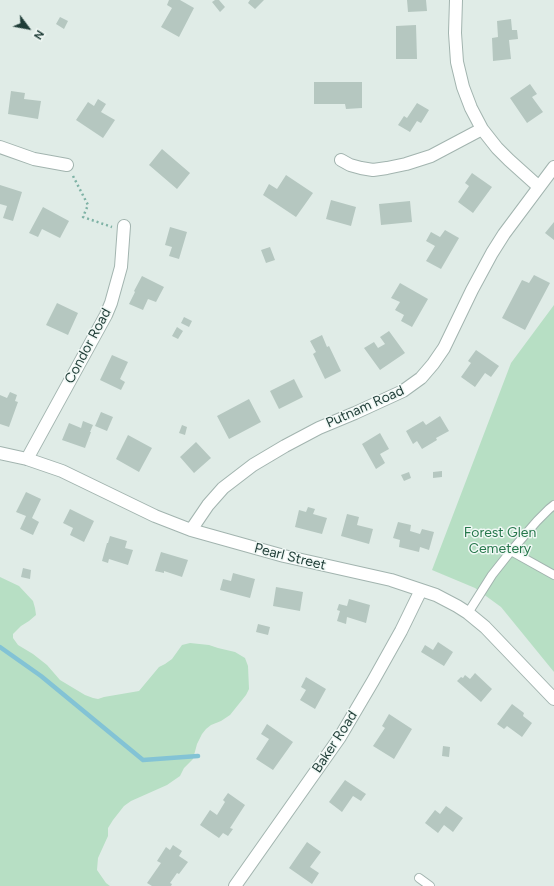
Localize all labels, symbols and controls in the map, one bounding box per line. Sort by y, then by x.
north arrow [8,8,48,48]
text: N [31,28,46,42]
street label: Condor Road [61,306,115,386]
street label: Putnam Road [323,382,407,432]
park label: Forest Glen Cemetery [464,525,536,558]
street label: Pearl Street [252,540,328,574]
street label: Baker Road [309,708,361,776]

